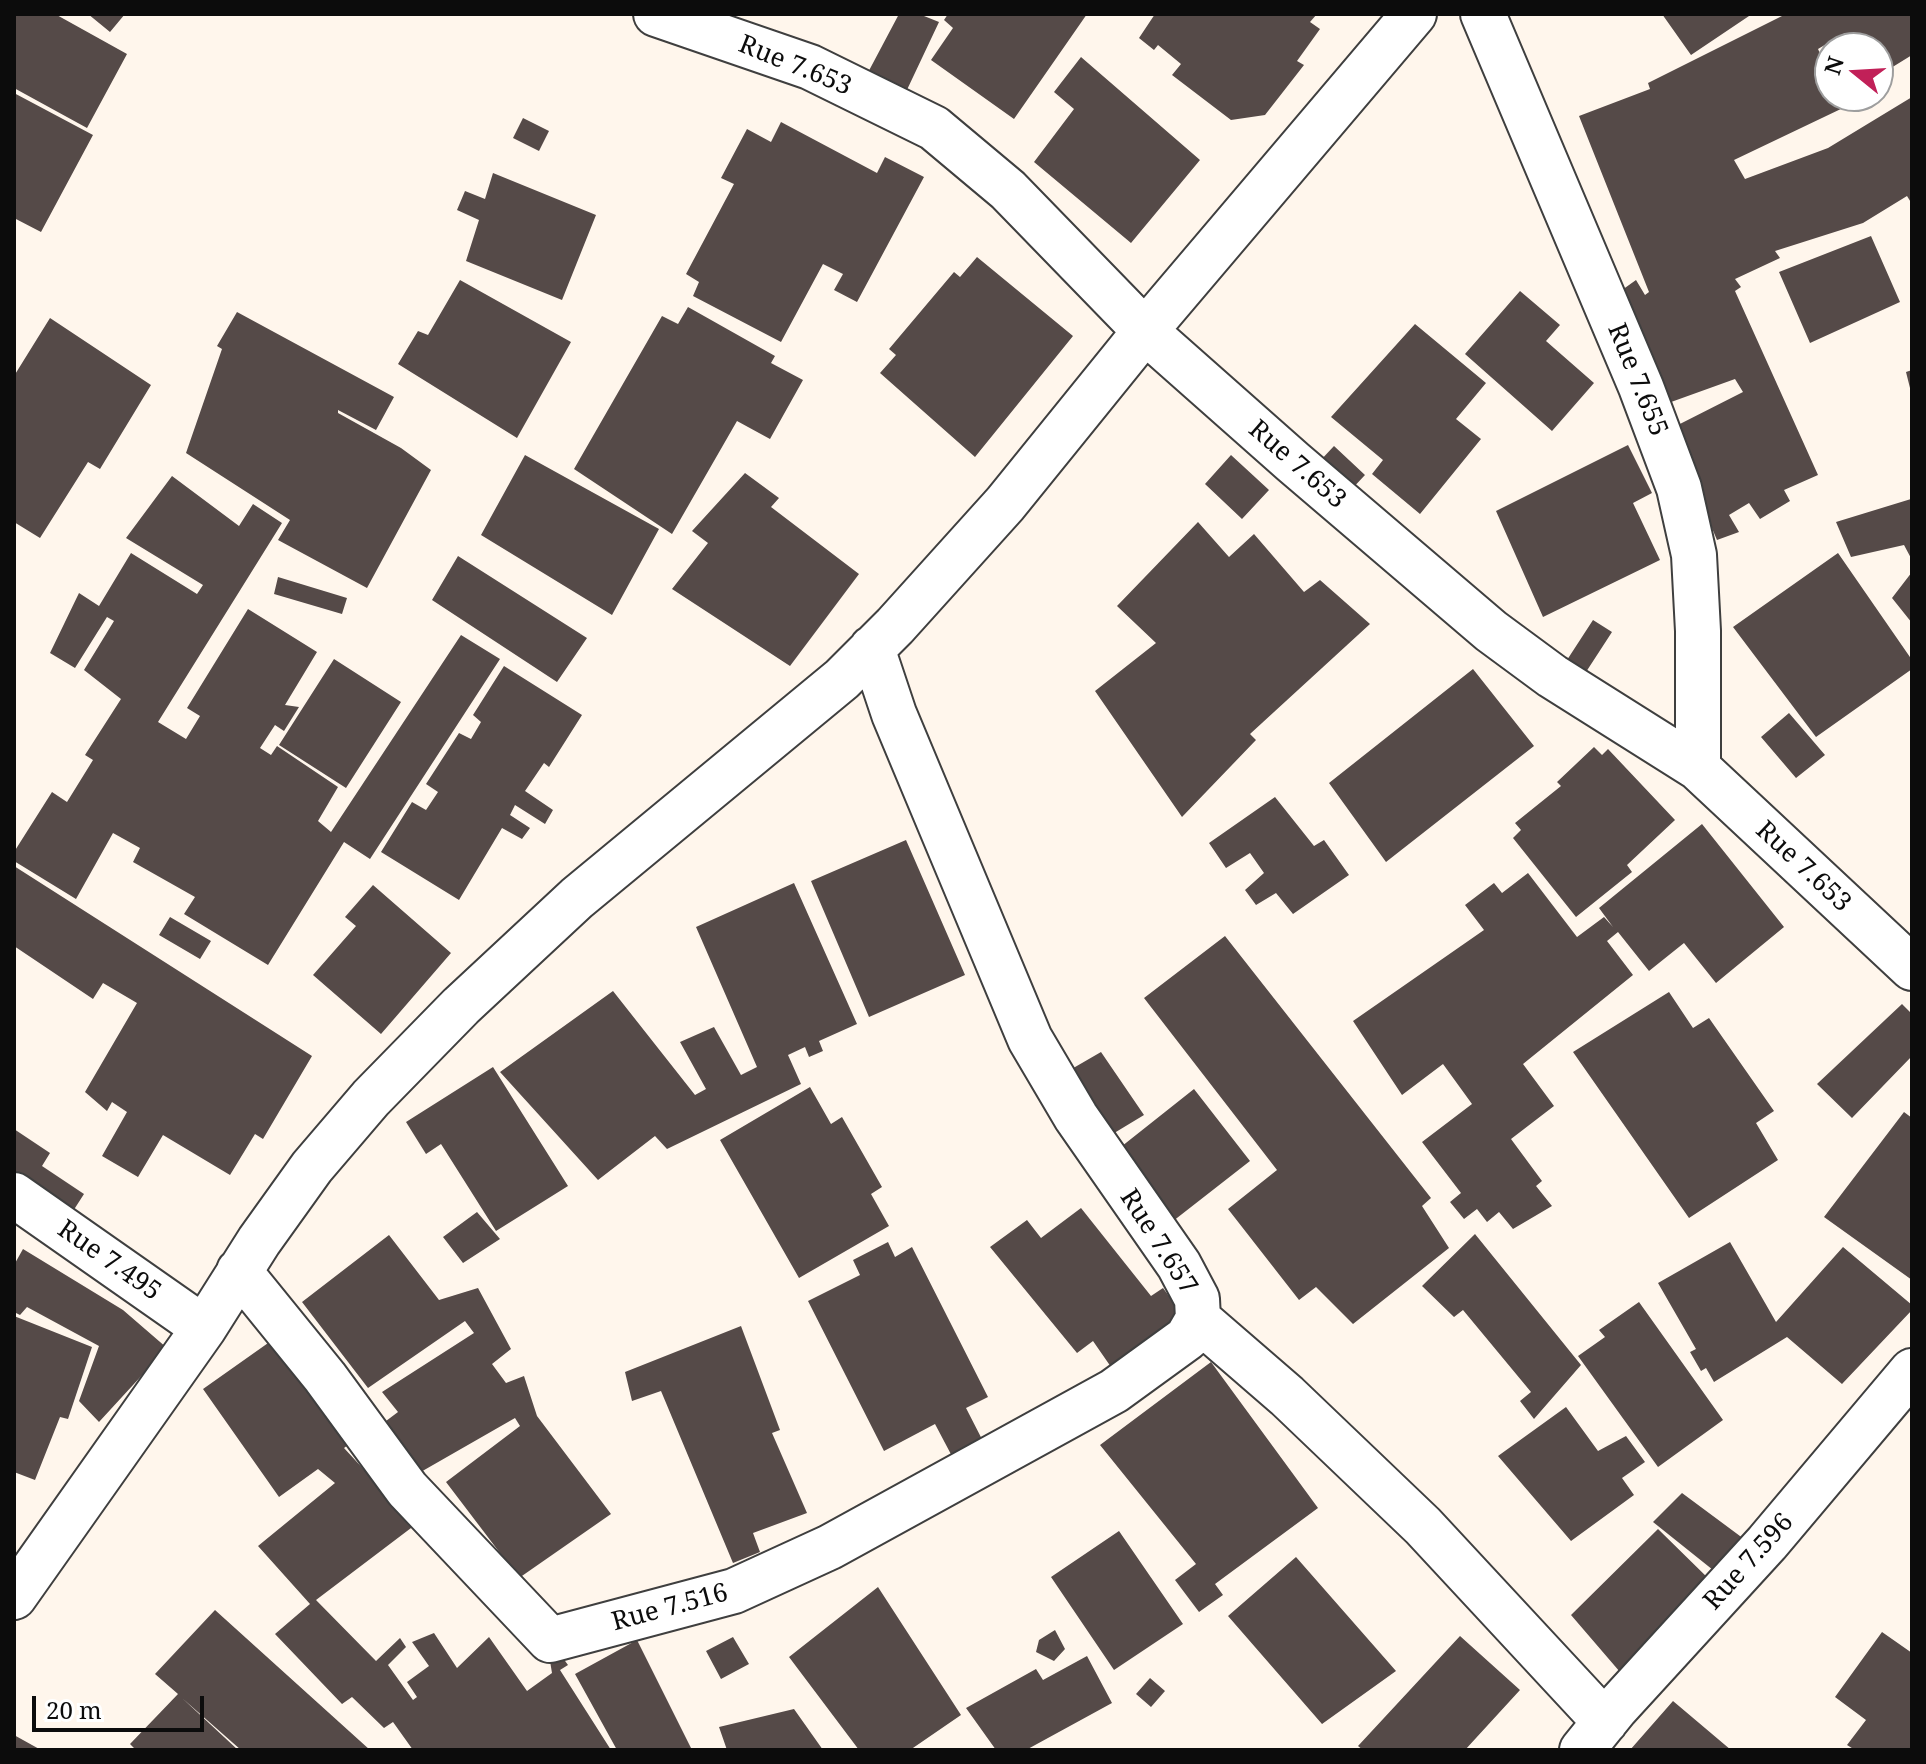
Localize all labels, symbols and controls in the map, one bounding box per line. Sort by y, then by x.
street label: Rue 7.653 [734,29,856,103]
north arrow [1814,32,1894,112]
text: N [1816,52,1850,78]
street label: Rue 7.655 [1600,319,1674,441]
street label: Rue 7.653 [1242,414,1352,516]
street label: Rue 7.653 [1749,815,1857,919]
street label: Rue 7.657 [1113,1184,1203,1300]
street label: Rue 7.495 [51,1214,167,1308]
street label: Rue 7.596 [1698,1507,1800,1617]
street label: Rue 7.516 [609,1578,731,1638]
scale bar [36,1680,208,1730]
text: 20 m [46,1693,102,1726]

